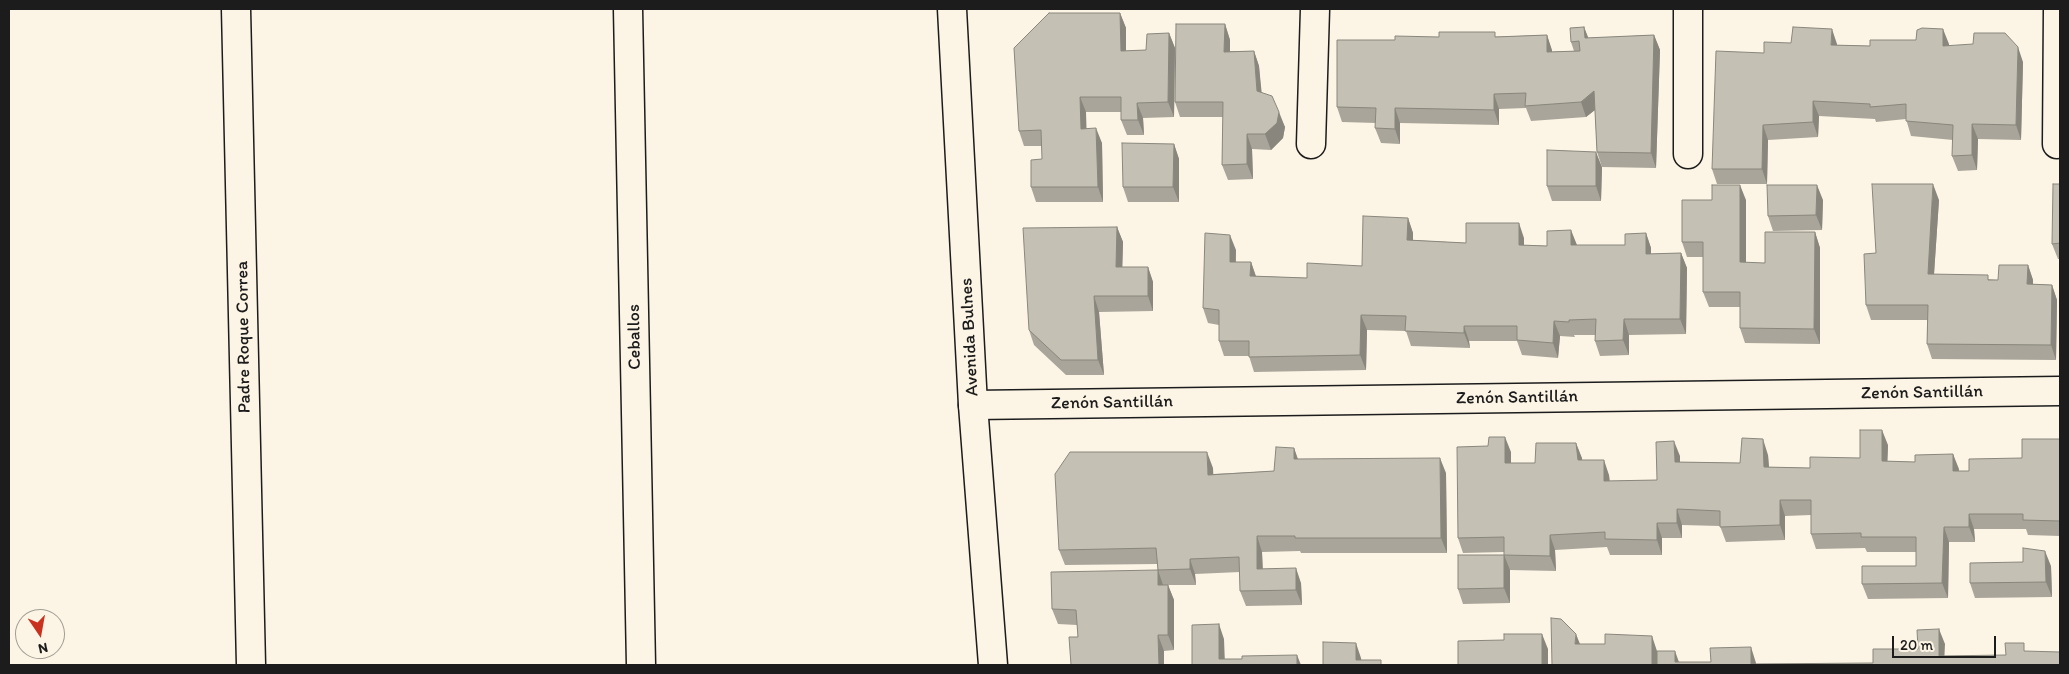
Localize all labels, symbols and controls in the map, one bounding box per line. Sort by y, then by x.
street label: Padre Roque Correa [232,260,256,414]
street label: Avenida Bulnes [956,277,984,397]
street label: Ceballos [624,304,646,370]
street label: Zenón Santillán [1861,381,1983,405]
street label: Zenón Santillán [1456,386,1578,410]
street label: Zenón Santillán [1051,391,1173,415]
north arrow [15,609,65,659]
scale bar [1894,626,1998,658]
text: 20 m [1900,636,1933,654]
text: N [37,639,49,657]

